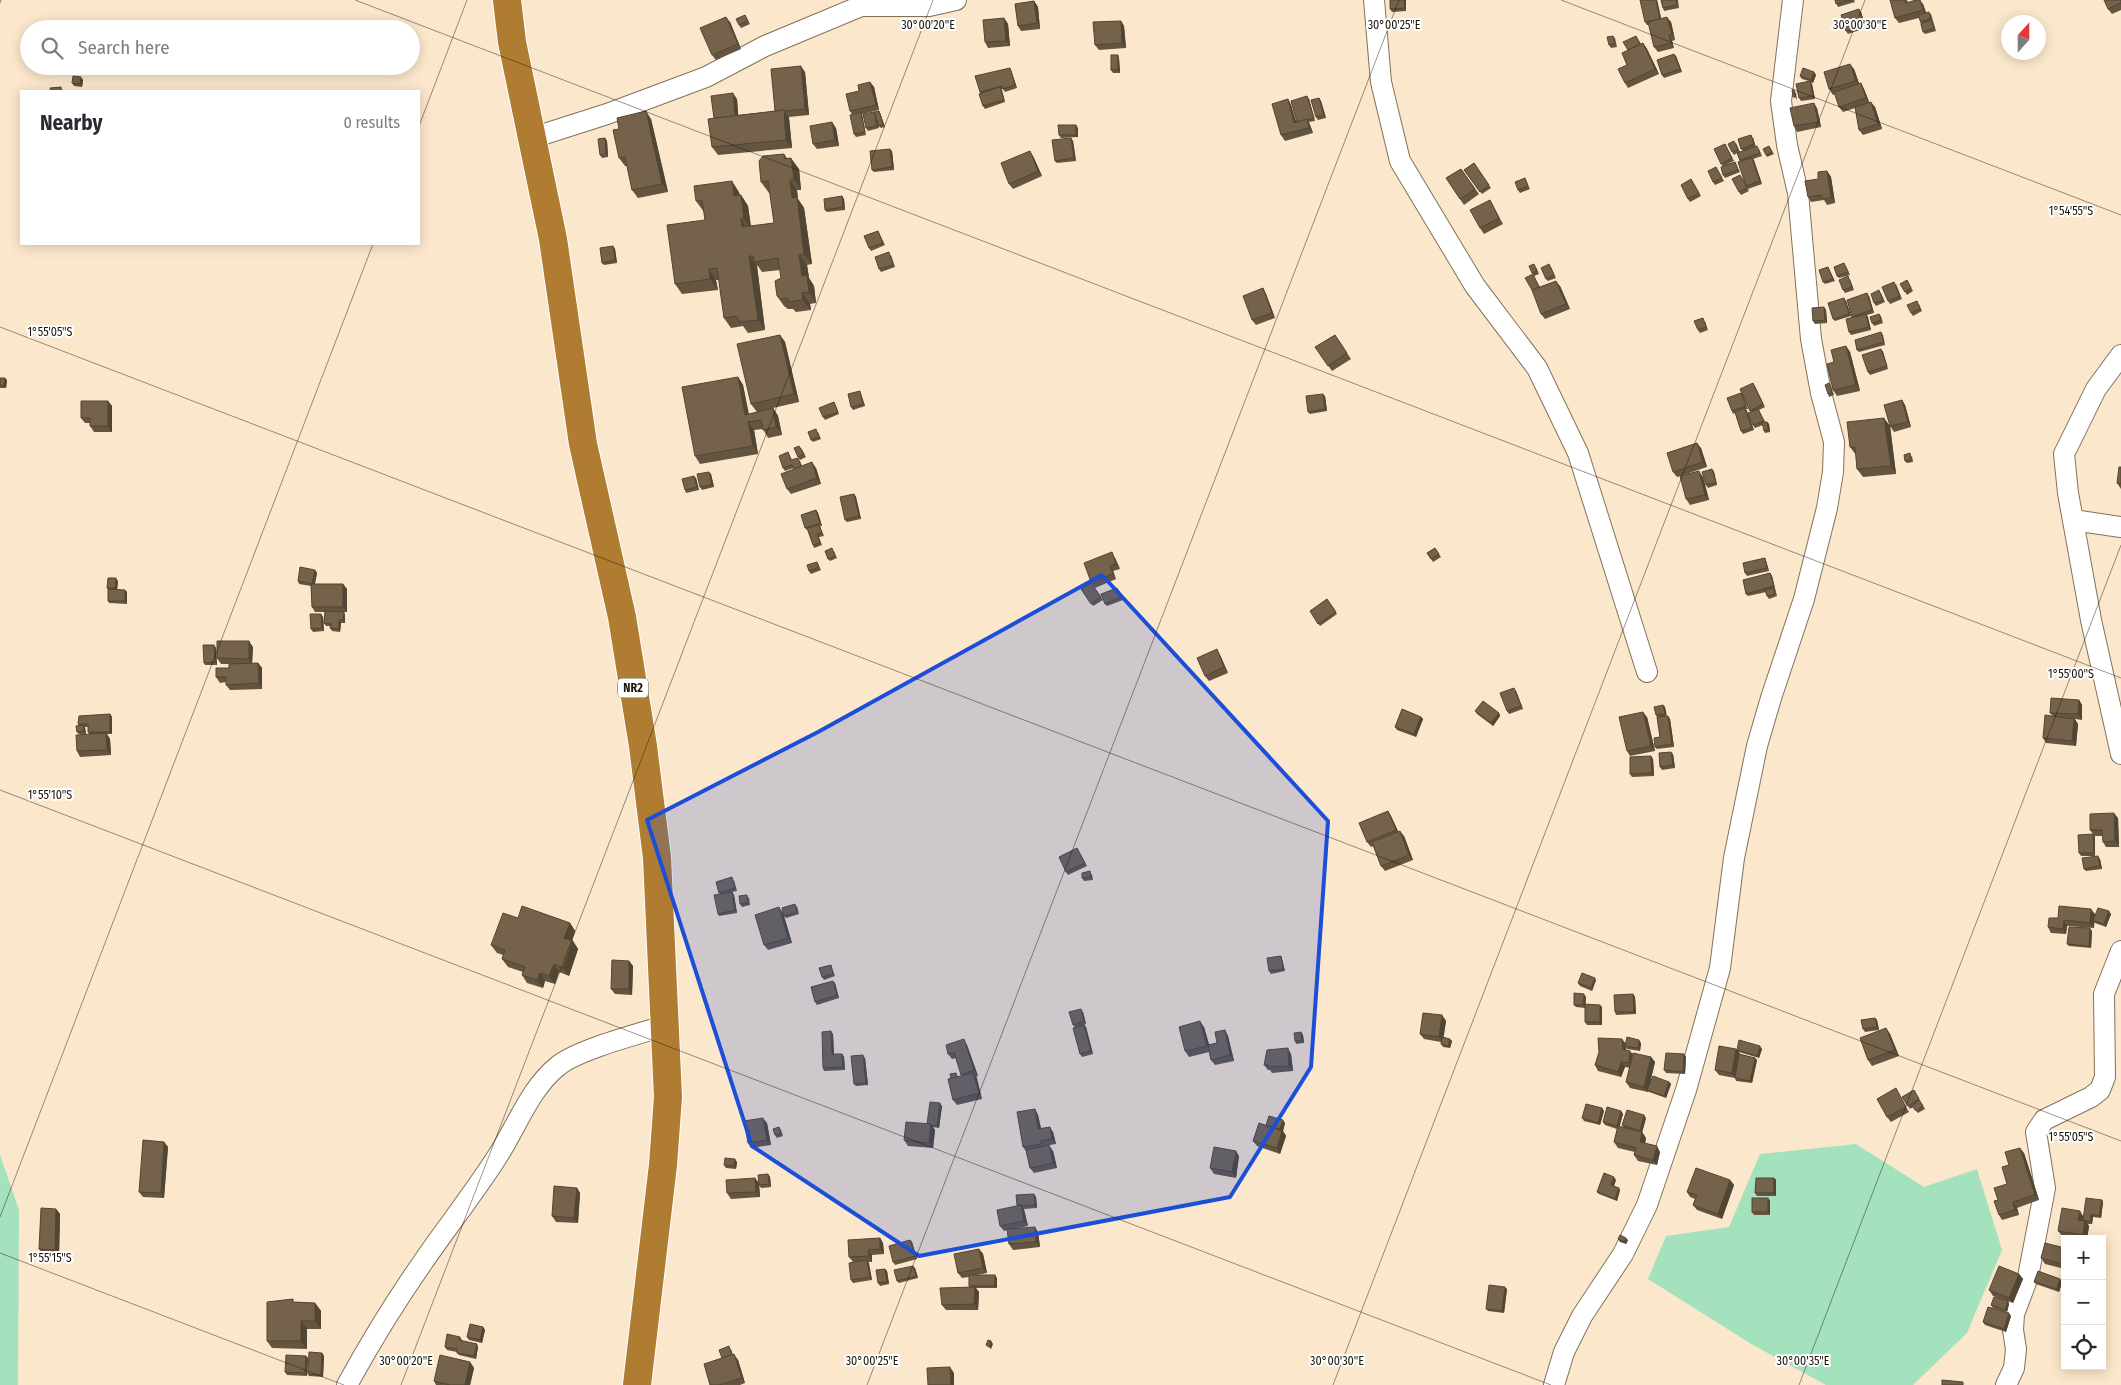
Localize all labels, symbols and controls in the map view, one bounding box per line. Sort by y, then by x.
north arrow [2001,15,2046,60]
text: 30°00'20"E [901,18,955,32]
text: 30°00'25"E [1368,18,1421,32]
text: 30°00'30"E [1833,18,1887,32]
search box [20,20,420,75]
icon: search [38,34,66,62]
text: Search here [78,36,170,59]
text: Nearby [40,110,102,136]
text: 0 results [343,113,400,132]
text: 1°54'55"S [2049,204,2093,218]
text: 1°55'05"S [27,325,73,339]
text: 1°55'00"S [2048,667,2094,681]
road number: NR2 [618,678,648,698]
text: 1°55'10"S [28,788,72,802]
text: 1°55'05"S [2048,1130,2094,1144]
map controls [2061,1235,2106,1370]
button: + [2061,1235,2106,1280]
text: 1°55'15"S [28,1251,72,1265]
button: − [2061,1280,2106,1325]
button: locate [2061,1325,2106,1370]
text: 30°00'20"E [379,1354,433,1368]
text: 30°00'25"E [846,1354,899,1368]
text: 30°00'30"E [1310,1354,1364,1368]
text: 30°00'35"E [1777,1354,1830,1368]

